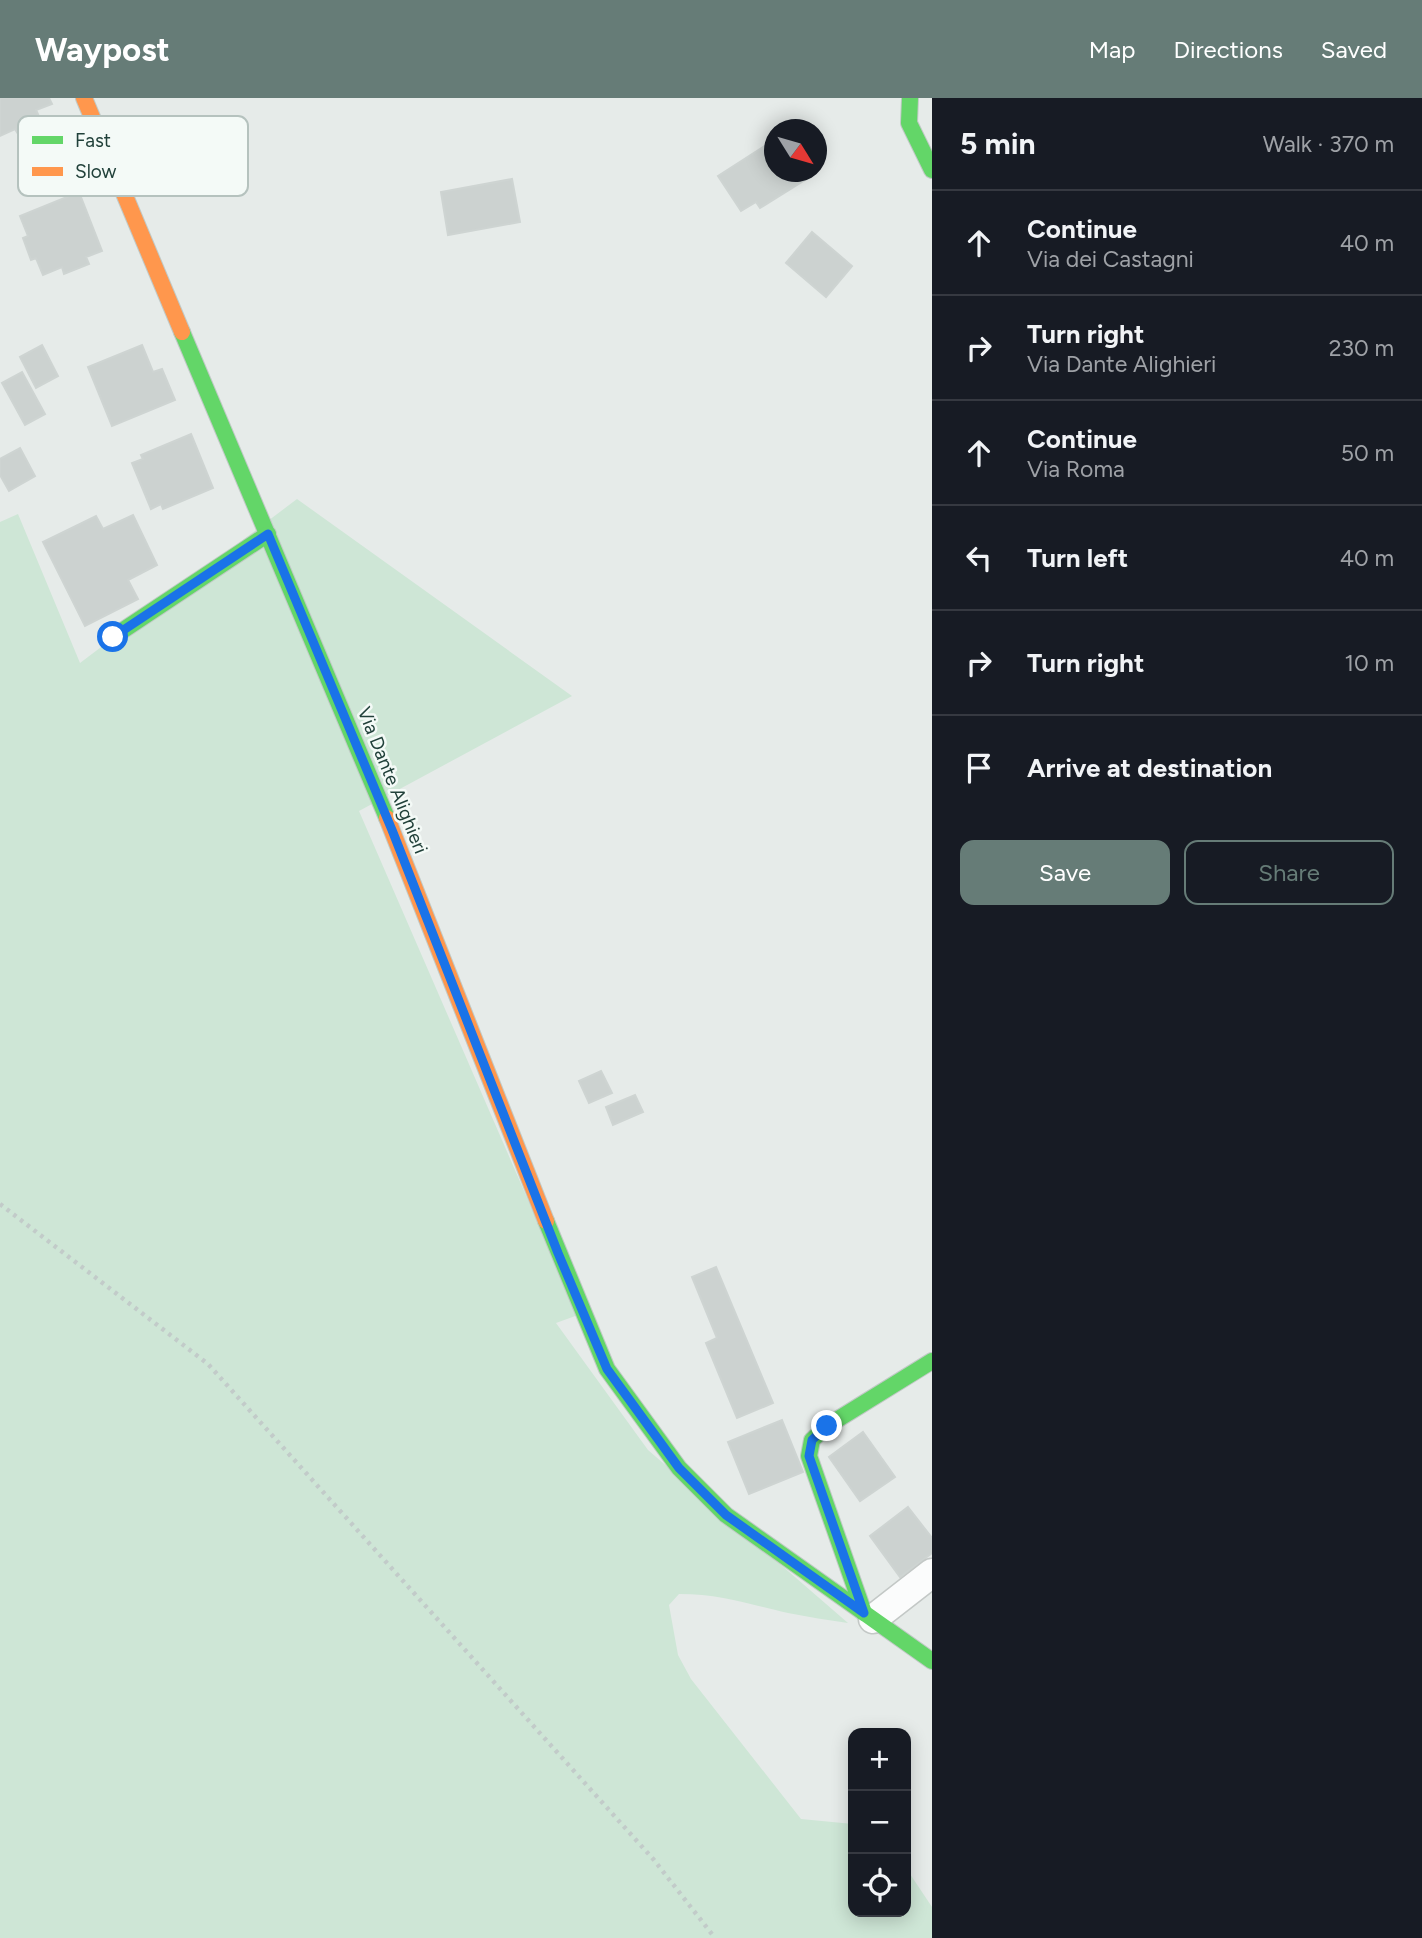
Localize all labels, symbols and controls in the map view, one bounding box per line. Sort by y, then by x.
text: Waypost [35,30,170,69]
text: Map [1089,35,1135,64]
text: Directions [1173,35,1283,64]
text: Saved [1321,35,1387,64]
legend [18,116,248,196]
north arrow [764,119,827,182]
text: 5 min [960,125,1036,162]
text: Fast [75,129,111,152]
text: Walk · 370 m [1263,130,1394,158]
text: Slow [75,160,117,183]
text: Continue [1027,213,1137,245]
icon: ahead [960,224,998,262]
text: 40 m [1340,229,1394,257]
text: Via dei Castagni [1027,245,1194,273]
text: Turn right [1027,318,1144,350]
icon: right [960,329,998,367]
text: 230 m [1329,334,1394,362]
text: Via Dante Alighieri [1027,350,1216,378]
text: Continue [1027,423,1137,455]
icon: ahead [960,434,998,472]
text: 50 m [1341,439,1394,467]
text: Via Roma [1027,455,1125,483]
icon: left [960,539,998,577]
text: Turn left [1027,542,1128,574]
text: 40 m [1340,544,1394,572]
route start [97,621,128,652]
icon: right [960,644,998,682]
text: Turn right [1027,647,1144,679]
text: 10 m [1345,649,1394,677]
street label: Via Dante Alighieri [353,703,432,857]
icon: arrive [960,749,998,787]
text: Arrive at destination [1027,752,1272,784]
button: Save [960,840,1170,905]
button: Share [1184,840,1394,905]
route end [811,1410,842,1441]
map controls [848,1728,911,1917]
button: + [848,1728,911,1791]
button: − [848,1791,911,1854]
button: locate [848,1854,911,1917]

